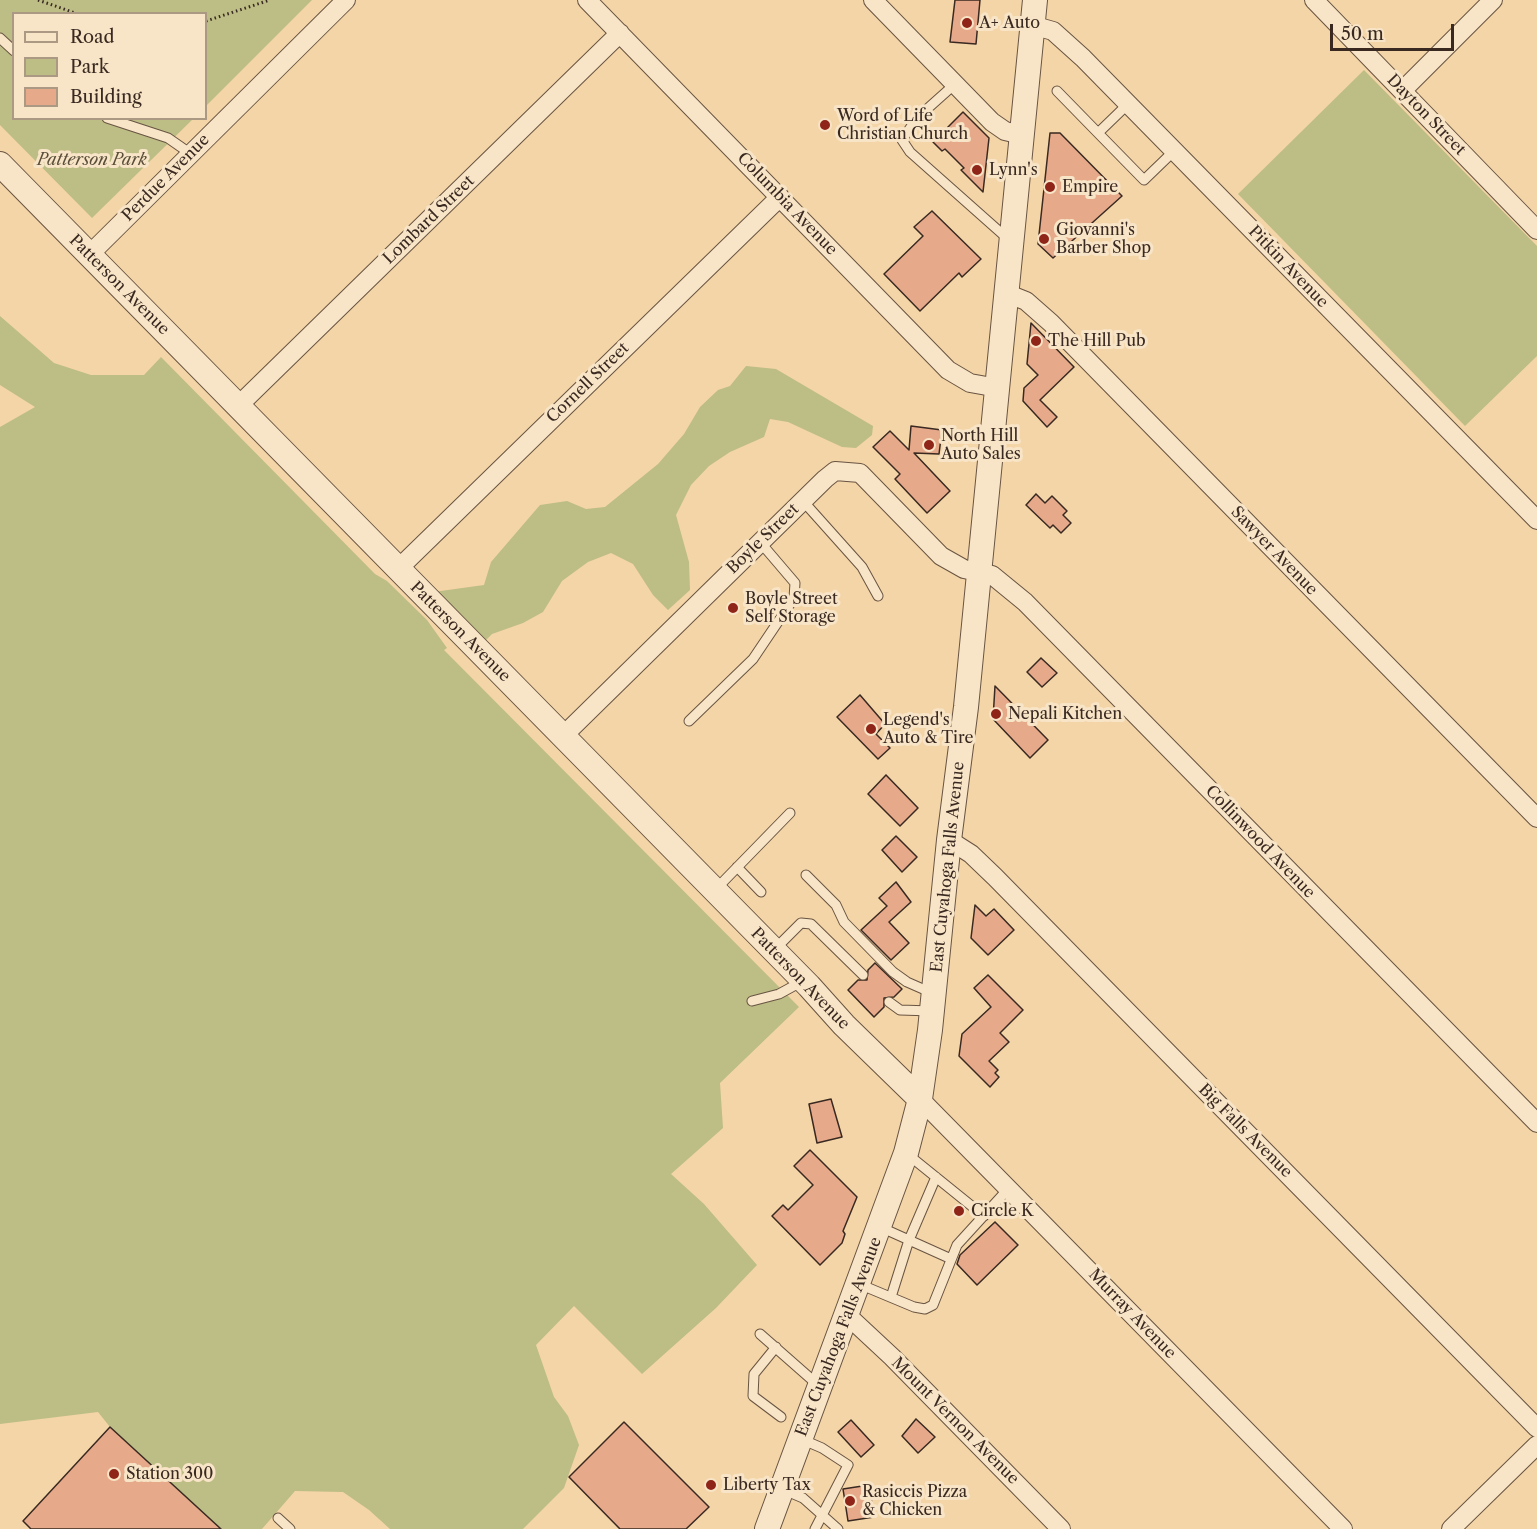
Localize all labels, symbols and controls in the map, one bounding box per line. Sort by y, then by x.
legend [12,12,207,120]
scale bar [1333,12,1458,50]
place label: A+ Auto [979,13,1040,33]
marker: A+ Auto [960,16,974,30]
text: 50 m [1341,23,1384,45]
text: Road [70,26,115,48]
text: Park [70,56,109,78]
street label: Dayton Street [1383,71,1469,159]
text: Building [70,86,142,108]
place label: Word of Life Christian Church [837,106,968,144]
marker: Word of Life Christian Church [818,118,832,132]
street label: Perdue Avenue [118,130,214,226]
street label: Columbia Avenue [733,149,841,259]
park label: Patterson Park [37,150,147,170]
place label: Lynn's [989,160,1038,180]
marker: Lynn's [970,163,984,177]
street label: Lombard Street [379,172,479,268]
place label: Empire [1062,177,1118,197]
marker: Empire [1043,180,1057,194]
place label: Giovanni's Barber Shop [1056,220,1151,258]
street label: Pitkin Avenue [1244,222,1332,312]
street label: Patterson Avenue [65,231,173,339]
marker: Giovanni's Barber Shop [1037,232,1051,246]
place label: The Hill Pub [1048,331,1146,351]
marker: The Hill Pub [1029,334,1043,348]
street label: Cornell Street [543,339,633,427]
place label: North Hill Auto Sales [941,426,1021,464]
marker: North Hill Auto Sales [922,438,936,452]
street label: Boyle Street [723,500,803,578]
street label: Sawyer Avenue [1227,503,1321,599]
street label: Patterson Avenue [406,578,514,686]
place label: Boyle Street Self Storage [745,589,838,627]
marker: Boyle Street Self Storage [726,601,740,615]
place label: Nepali Kitchen [1008,704,1122,724]
marker: Nepali Kitchen [989,707,1003,721]
place label: Legend's Auto & Tire [883,710,973,748]
marker: Legend's Auto & Tire [864,722,878,736]
street label: East Cuyahoga Falls Avenue [927,761,969,973]
street label: Collinwood Avenue [1201,782,1319,902]
street label: Patterson Avenue [747,924,853,1034]
street label: Big Falls Avenue [1194,1080,1296,1182]
place label: Circle K [971,1201,1034,1221]
marker: Circle K [952,1204,966,1218]
street label: East Cuyahoga Falls Avenue [792,1235,886,1439]
street label: Murray Avenue [1084,1265,1180,1363]
street label: Mount Vernon Avenue [887,1353,1023,1489]
place label: Station 300 [126,1464,213,1484]
marker: Station 300 [107,1467,121,1481]
place label: Liberty Tax [723,1475,811,1495]
marker: Liberty Tax [704,1478,718,1492]
place label: Rasiccis Pizza & Chicken [862,1482,967,1520]
marker: Rasiccis Pizza & Chicken [843,1494,857,1508]

